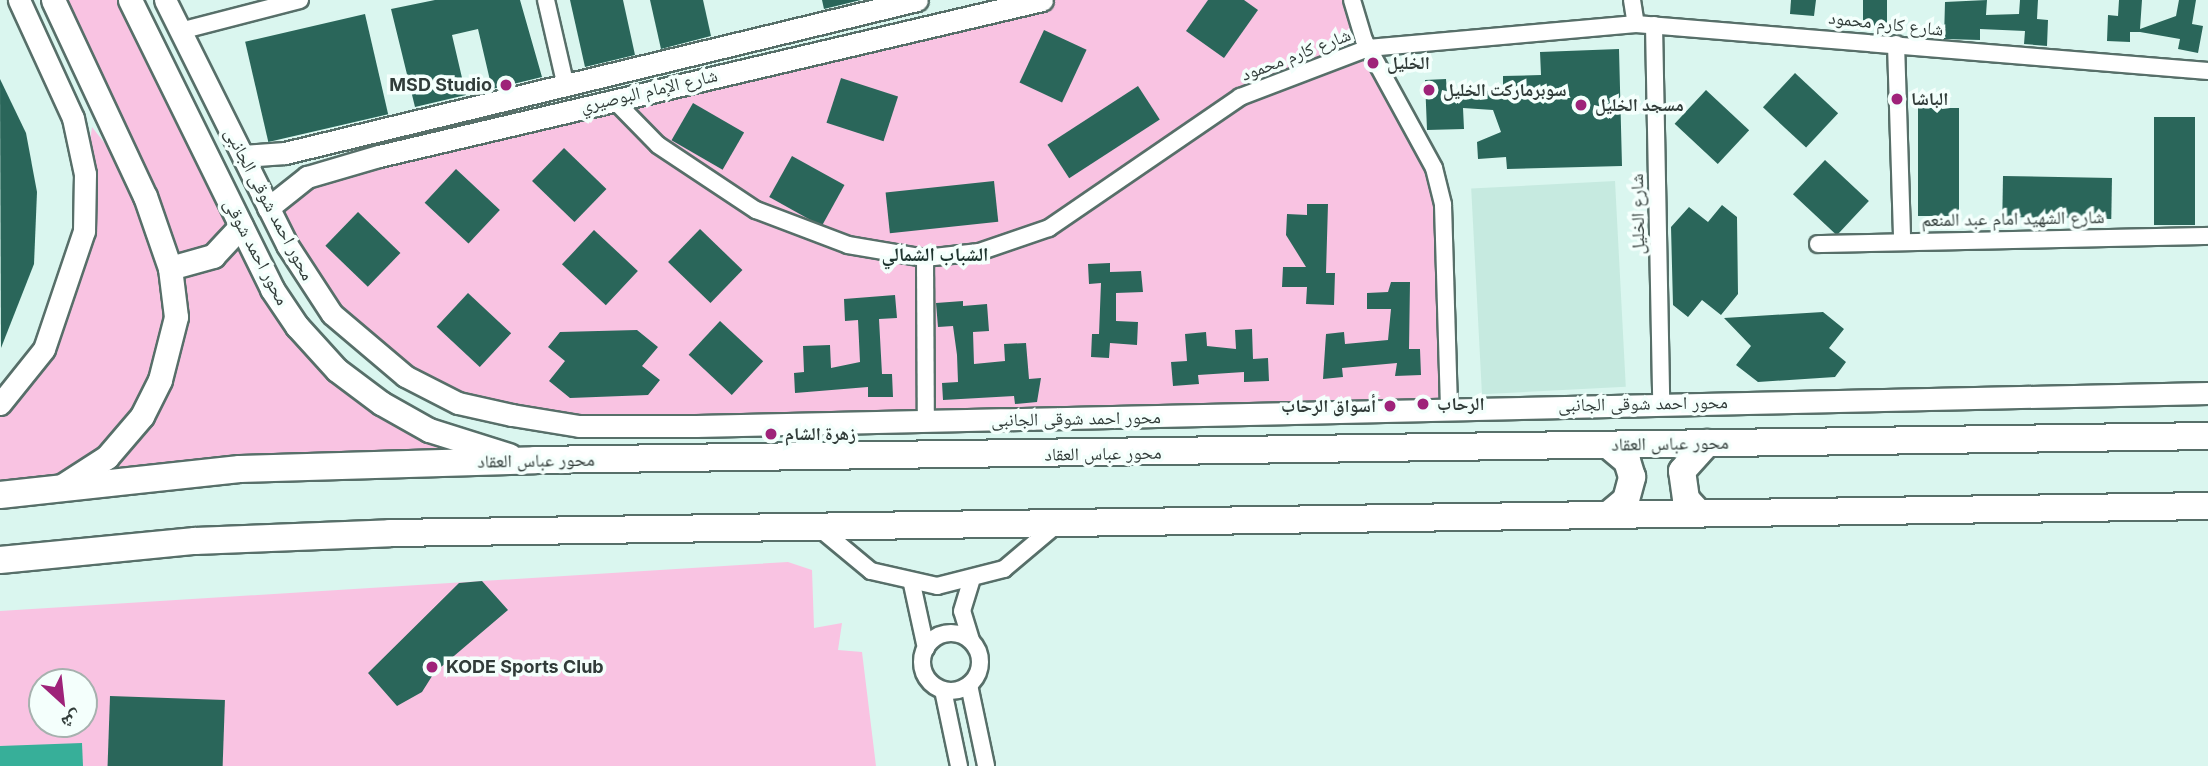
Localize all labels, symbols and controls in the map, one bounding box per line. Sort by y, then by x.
street label: شارع كارم محمود [1827,7,1945,41]
street label: شارع كارم محمود [1238,24,1354,86]
place label: الخليل [1387,52,1430,74]
marker: الخليل [1365,55,1381,71]
street label: شارع الإمام البوصيري [578,65,720,117]
place label: MSD Studio [389,74,492,96]
marker: MSD Studio [498,77,514,93]
place label: سوبرماركت الخليل [1443,79,1567,101]
marker: سوبرماركت الخليل [1421,82,1437,98]
place label: الباشا [1911,88,1948,110]
marker: الباشا [1889,91,1905,107]
place label: مسجد الخليل [1595,94,1684,116]
marker: مسجد الخليل [1573,97,1589,113]
street label: محور احمد شوقى الجانبى [220,124,318,284]
street label: شارع الخليل [1626,173,1650,255]
street label: محور احمد شوقى [219,195,293,309]
street label: شارع الشهيد امام عبد المنعم [1921,207,2105,231]
district label: الشباب الشمالي [882,244,988,266]
street label: محور احمد شوقى الجانبى [1558,392,1728,416]
place label: الرحاب [1437,393,1485,415]
place label: أسواق الرحاب [1281,395,1376,417]
marker: الرحاب [1415,396,1431,412]
marker: أسواق الرحاب [1382,398,1398,414]
street label: محور احمد شوقى الجانبى [991,407,1161,431]
place label: زهرة الشام [785,423,856,445]
marker: زهرة الشام [763,426,779,442]
street label: محور عباس العقاد [1611,432,1729,456]
street label: محور عباس العقاد [1044,442,1162,466]
street label: محور عباس العقاد [477,449,595,473]
place label: KODE Sports Club [446,656,604,678]
marker: KODE Sports Club [424,659,440,675]
north arrow [28,668,98,738]
text: ش [58,706,86,735]

